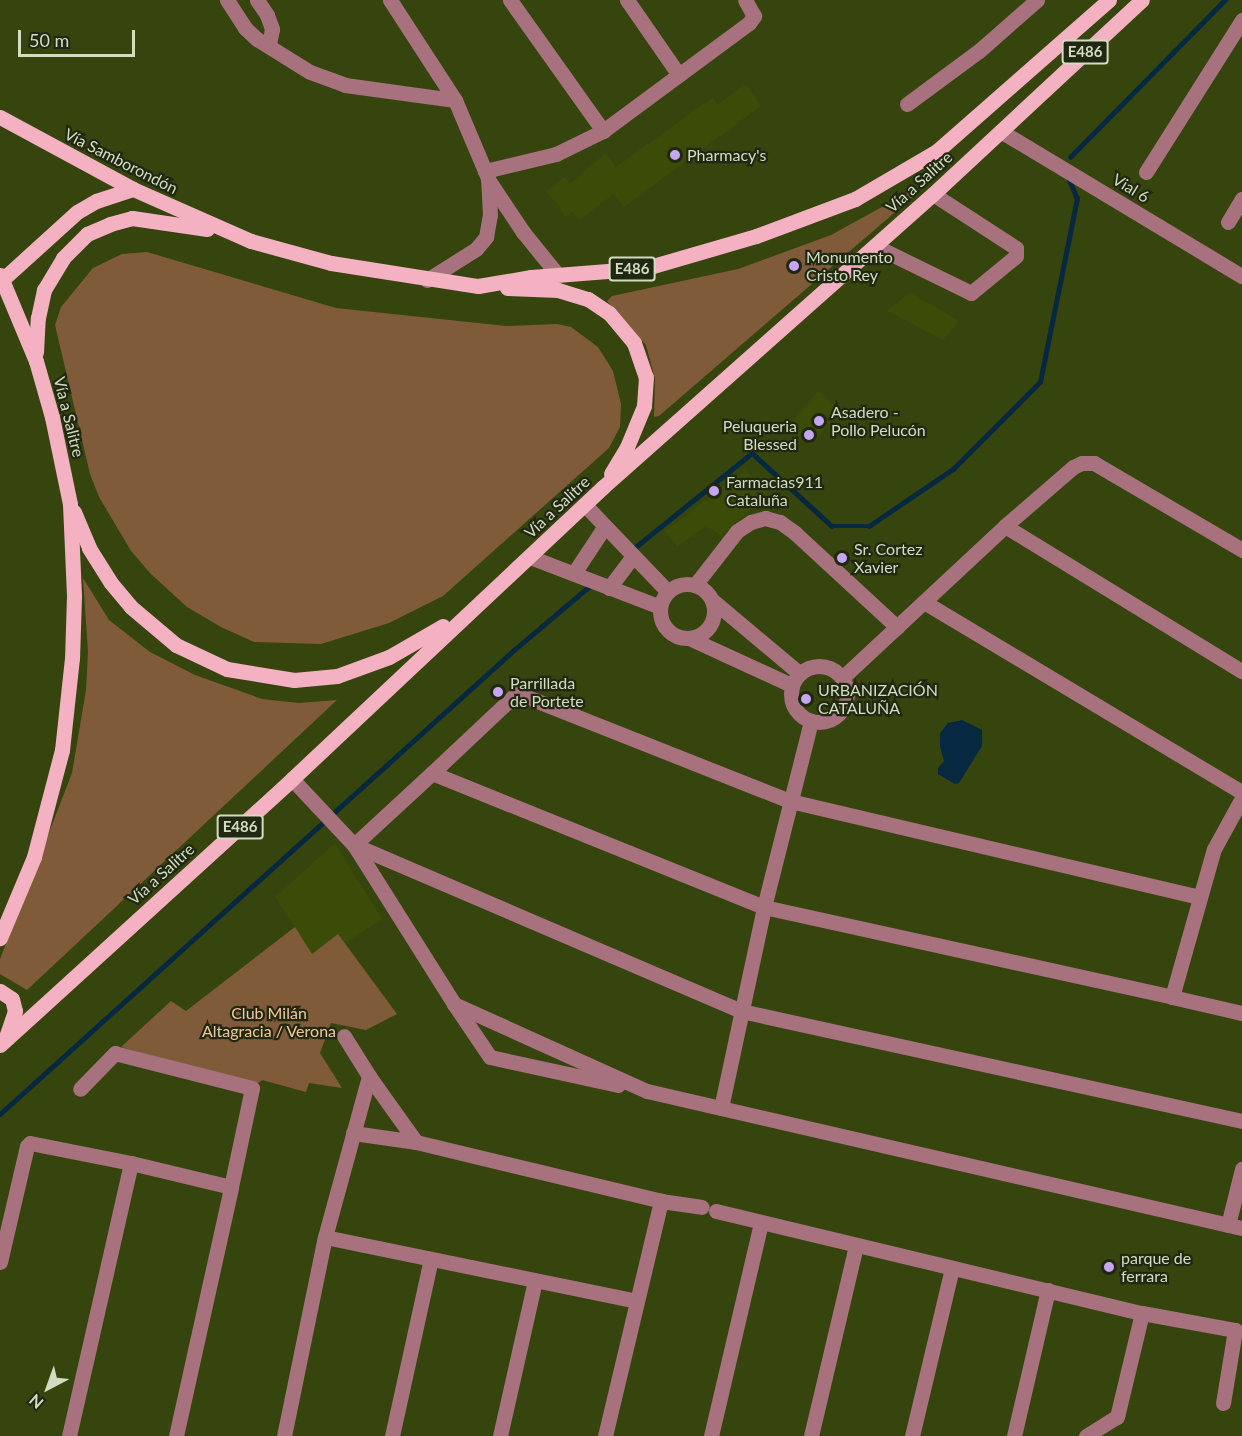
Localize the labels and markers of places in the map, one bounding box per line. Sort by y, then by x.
place label: Pharmacy's [687,145,766,165]
marker: Pharmacy's [668,148,682,162]
place label: Monumento Cristo Rey [806,247,893,285]
marker: Monumento Cristo Rey [787,259,801,273]
place label: Asadero - Pollo Pelucón [831,402,926,440]
marker: Asadero - Pollo Pelucón [812,414,826,428]
place label: Peluqueria Blessed [723,416,797,454]
marker: Peluqueria Blessed [802,428,816,442]
place label: Farmacias911 Cataluña [726,472,823,510]
marker: Farmacias911 Cataluña [707,484,721,498]
place label: Sr. Cortez Xavier [854,539,922,577]
marker: Sr. Cortez Xavier [835,551,849,565]
place label: Parrillada de Portete [510,673,584,711]
place label: URBANIZACIÓN CATALUÑA [818,680,938,718]
marker: Parrillada de Portete [491,685,505,699]
marker: URBANIZACIÓN CATALUÑA [799,692,813,706]
place label: parque de ferrara [1121,1248,1191,1286]
marker: parque de ferrara [1102,1260,1116,1274]

